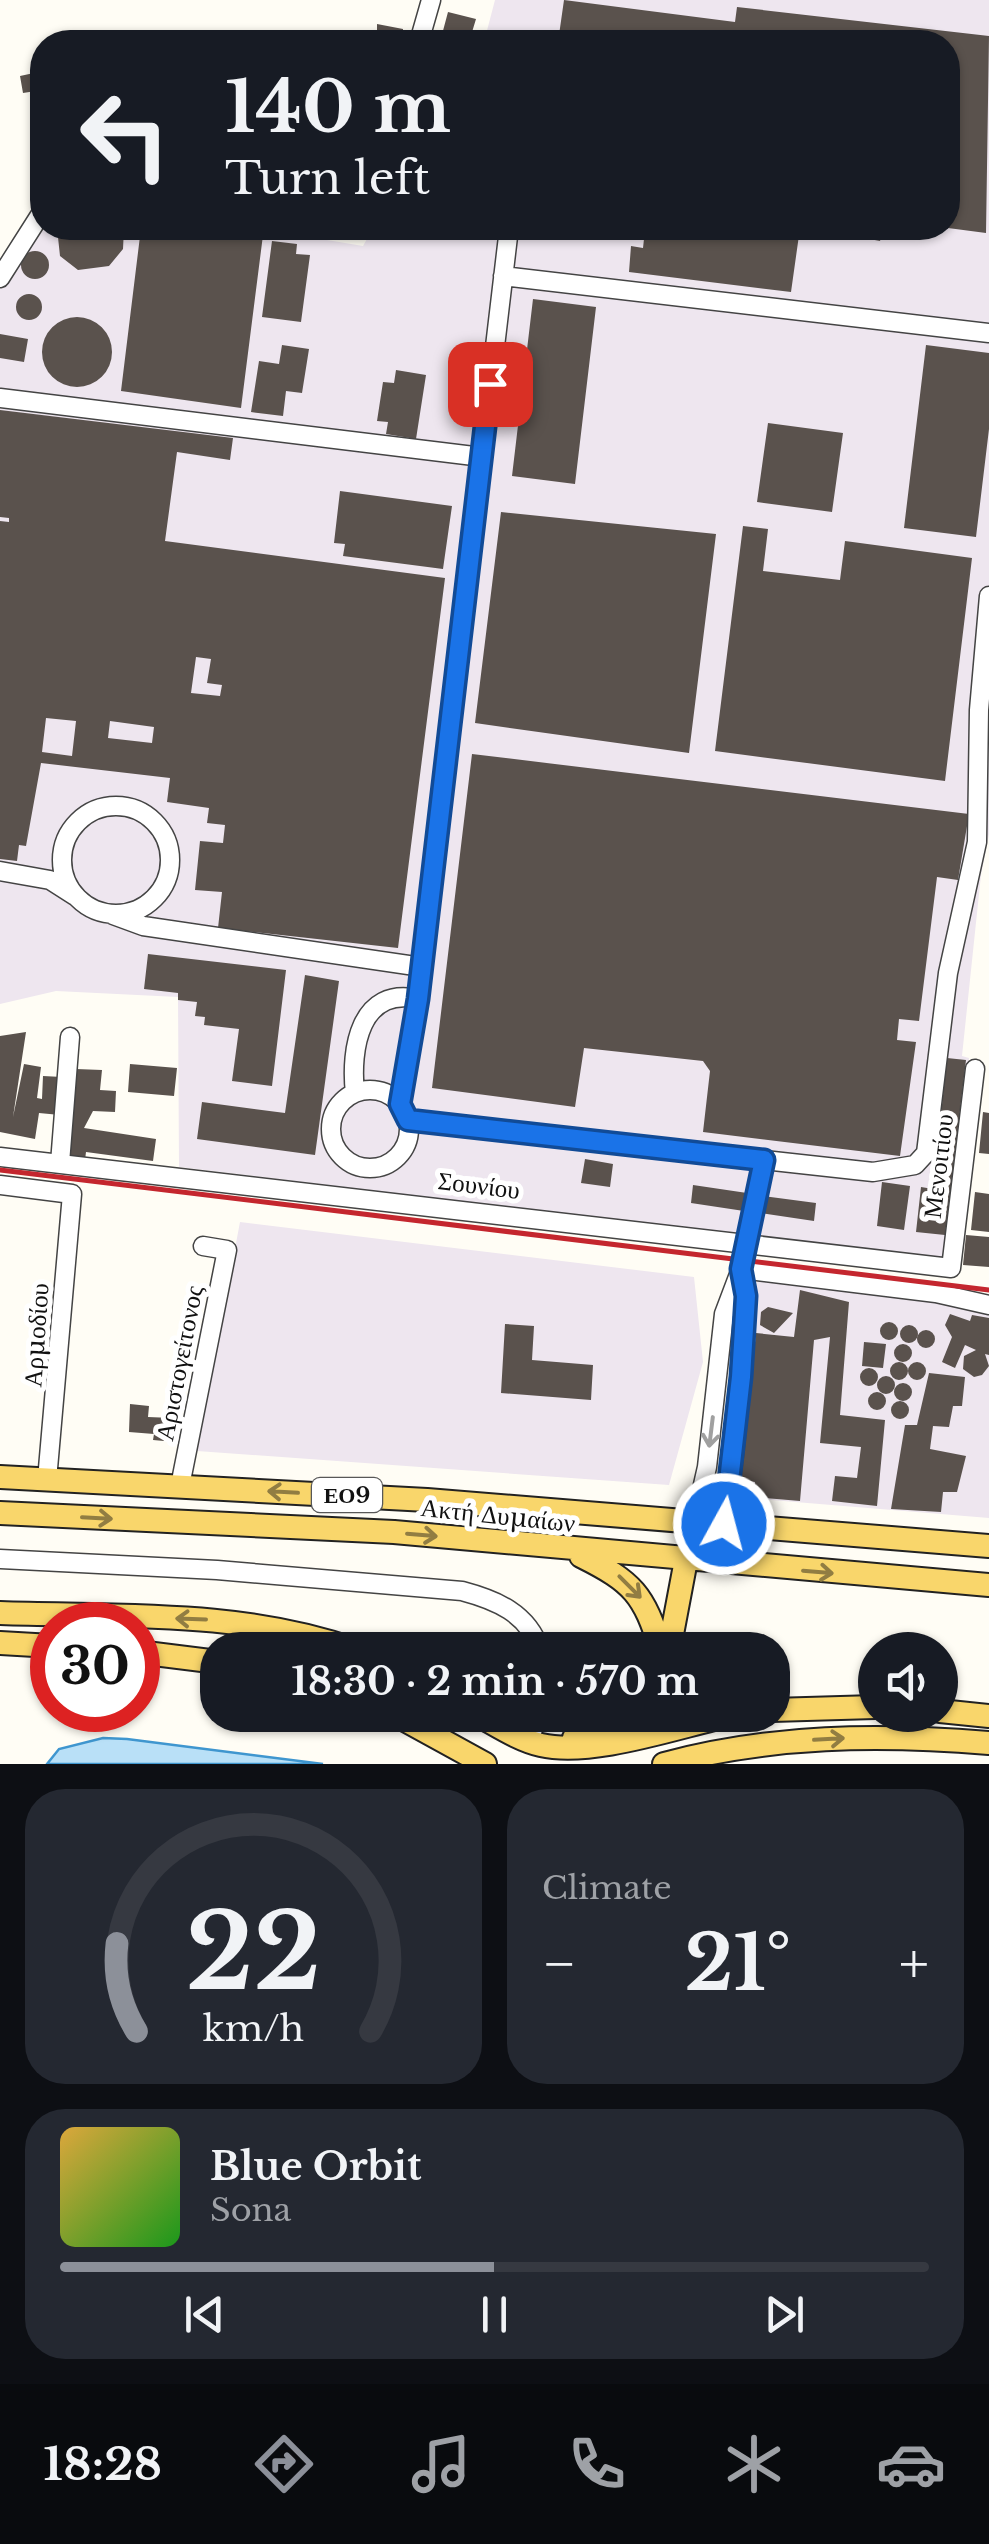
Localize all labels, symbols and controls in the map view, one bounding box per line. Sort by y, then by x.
text: 140 m [225,64,451,151]
icon: left [60,70,190,200]
text: Turn left [225,150,430,206]
pin [448,342,533,427]
icon: arrive [463,357,518,412]
street label: Μενοιτίου [917,1112,960,1220]
street label: Σουνίου [436,1165,522,1206]
street label: Αρμοδίου [17,1282,56,1388]
street label: Αριστογείτονος [149,1283,210,1443]
one-way arrow [701,1416,720,1448]
position arrow [672,1472,776,1576]
road number: ΕΟ9 [312,1478,382,1512]
one-way arrow [267,1482,299,1501]
street label: Ακτή Δυμαίων [419,1492,577,1539]
one-way arrow [81,1509,113,1528]
one-way arrow [405,1525,437,1544]
one-way arrow [802,1562,834,1581]
one-way arrow [618,1574,642,1598]
speed limit sign: 30 [30,1602,160,1732]
one-way arrow [176,1609,208,1628]
map controls [858,1632,958,1732]
button: sound [858,1632,958,1732]
text: 18:30 · 2 min · 570 m [291,1658,699,1705]
one-way arrow [812,1729,844,1748]
text: Climate [542,1868,671,1908]
text: 22 [186,1888,321,2017]
text: 21° [685,1917,791,2010]
text: − [542,1930,577,1998]
text: + [899,1930,929,1998]
text: km/h [203,2006,304,2051]
text: Blue Orbit [210,2143,421,2190]
text: Sona [210,2190,291,2230]
icon: previous [177,2287,232,2342]
icon: pause [467,2287,522,2342]
icon: next [757,2287,812,2342]
icon: directions [249,2429,319,2499]
icon: music [406,2429,476,2499]
icon: phone [562,2429,632,2499]
icon: climate [719,2429,789,2499]
icon: car [876,2429,946,2499]
text: 18:28 [43,2436,162,2492]

